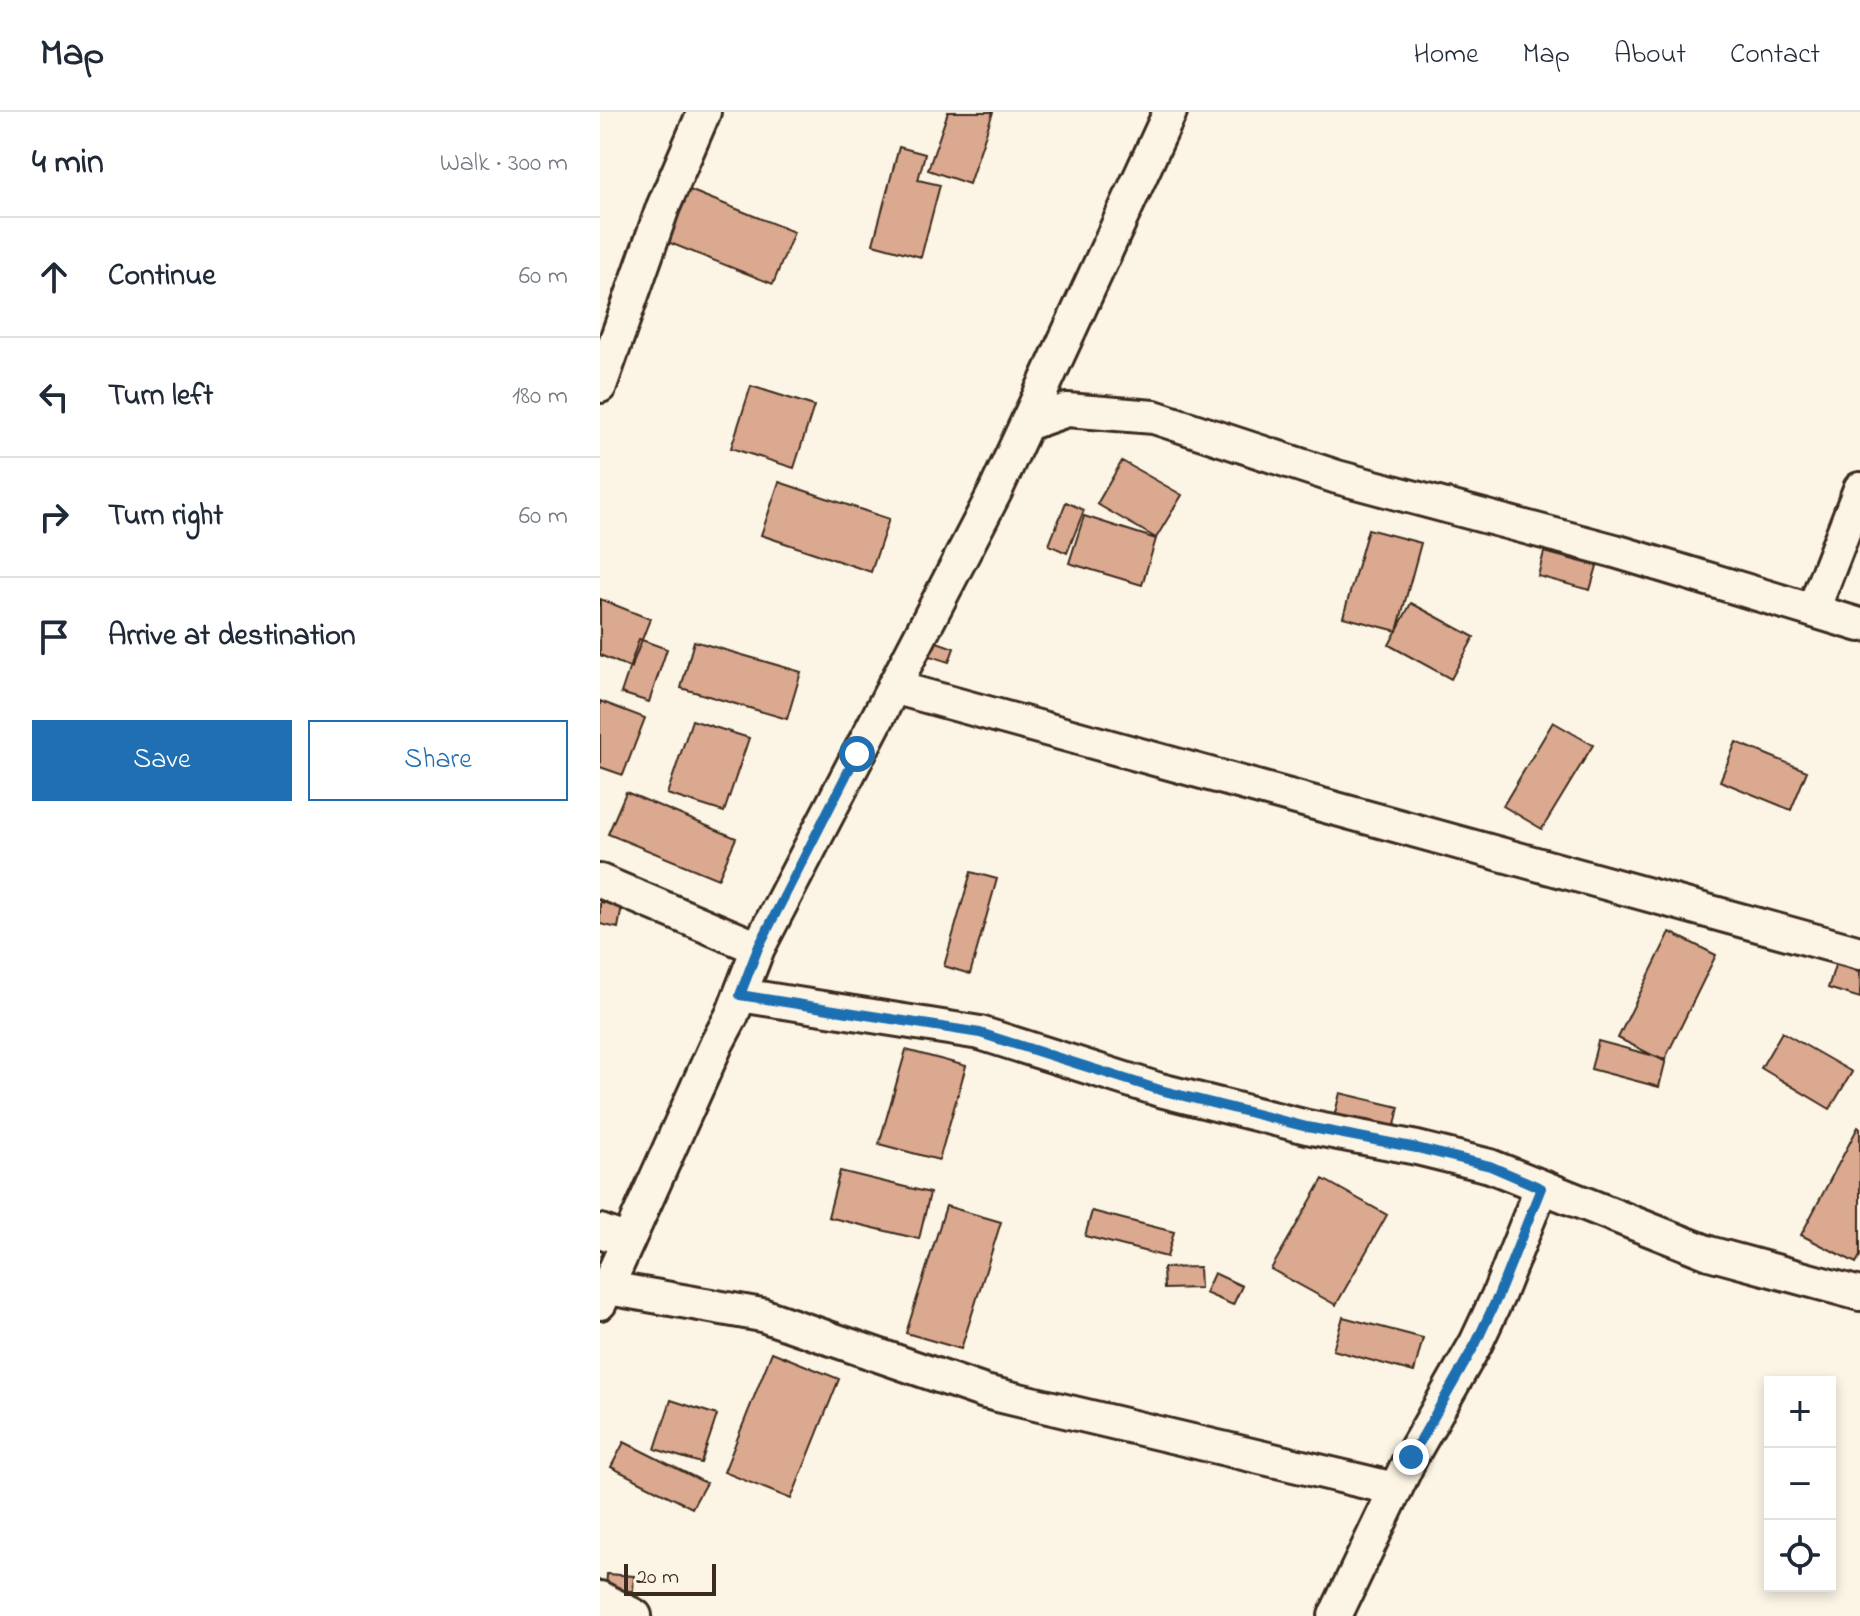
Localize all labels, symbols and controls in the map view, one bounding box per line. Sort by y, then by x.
text: Map [40,27,104,83]
text: Home [1413,35,1479,76]
text: Map [1523,35,1570,76]
text: About [1614,35,1686,76]
text: Contact [1730,35,1820,76]
text: 4 min [32,139,104,189]
text: Walk · 300 m [440,145,568,183]
icon: ahead [32,255,76,299]
text: Continue [108,255,216,299]
text: 60 m [519,258,568,296]
icon: left [32,375,76,419]
text: Turn left [108,375,213,419]
text: 180 m [512,378,568,416]
icon: right [32,495,76,539]
text: Turn right [108,495,223,539]
text: 60 m [519,498,568,536]
icon: arrive [32,615,76,659]
text: Arrive at destination [108,615,356,659]
button: Save [32,720,292,801]
button: Share [308,720,568,801]
route start [839,736,875,772]
map controls [1764,1376,1836,1592]
button: + [1764,1376,1836,1448]
route end [1393,1439,1429,1475]
button: − [1764,1448,1836,1520]
button: locate [1764,1520,1836,1592]
scale bar [624,1560,716,1596]
text: 20 m [636,1562,679,1594]

